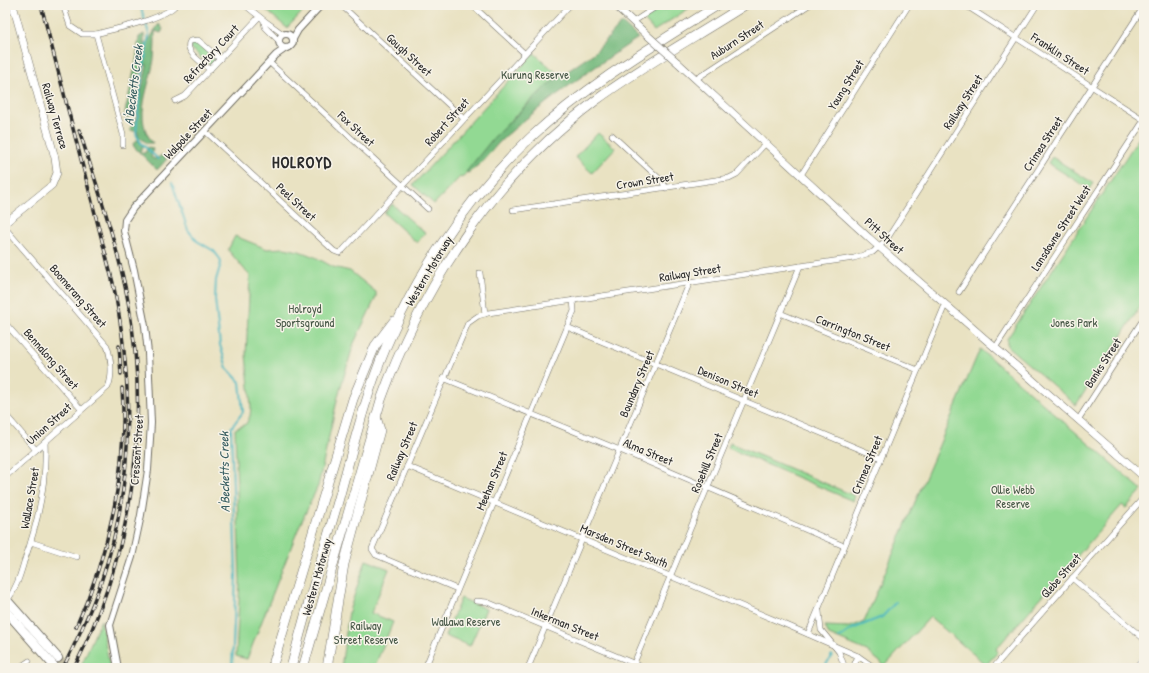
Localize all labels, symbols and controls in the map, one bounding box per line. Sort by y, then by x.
street label: Auburn Street [706,15,768,63]
street label: Refractory Court [179,20,243,87]
street label: Franklin Street [1027,28,1093,79]
street label: Gough Street [383,29,436,81]
water label: A'Becketts Creek [119,42,147,126]
street label: Young Street [823,56,868,113]
park label: Kurung Reserve [501,66,569,83]
street label: Railway Street [939,70,987,132]
street label: Railway Terrace [38,81,73,151]
street label: Robert Street [420,93,473,149]
street label: Walpole Street [160,104,216,163]
street label: Fox Street [333,106,379,151]
street label: Crimea Street [1019,112,1067,174]
district label: HOLROYD [272,151,332,173]
street label: Crown Street [615,167,676,193]
street label: Peel Street [273,179,321,225]
street label: Lansdowne Street West [1027,181,1095,274]
street label: Pitt Street [861,213,908,258]
street label: Western Motorway [401,232,456,309]
street label: Railway Street [658,259,723,286]
street label: Boomerang Street [46,260,111,332]
park label: Holroyd Sportsground [276,300,335,331]
street label: Carrington Street [813,310,894,356]
park label: Jones Park [1051,314,1097,331]
street label: Bennalong Street [20,324,83,394]
street label: Banks Street [1080,334,1126,391]
street label: Boundary Street [615,347,659,420]
street label: Denison Street [695,361,762,402]
street label: Union Street [22,398,76,449]
street label: Crescent Street [126,413,147,486]
street label: Railway Street [382,418,422,483]
water label: A'Becketts Creek [214,430,234,512]
street label: Rosehill Street [686,430,727,495]
street label: Crimea Street [847,432,887,497]
street label: Alma Street [621,433,677,470]
street label: Meehan Street [471,448,512,513]
street label: Wallace Street [16,465,43,530]
park label: Ollie Webb Reserve [991,481,1035,512]
street label: Marsden Street South [578,519,671,572]
street label: Western Motorway [297,536,336,617]
street label: Glebe Street [1036,549,1085,602]
street label: Inkerman Street [529,602,602,645]
park label: Wallawa Reserve [432,613,501,630]
park label: Railway Street Reserve [334,617,398,648]

